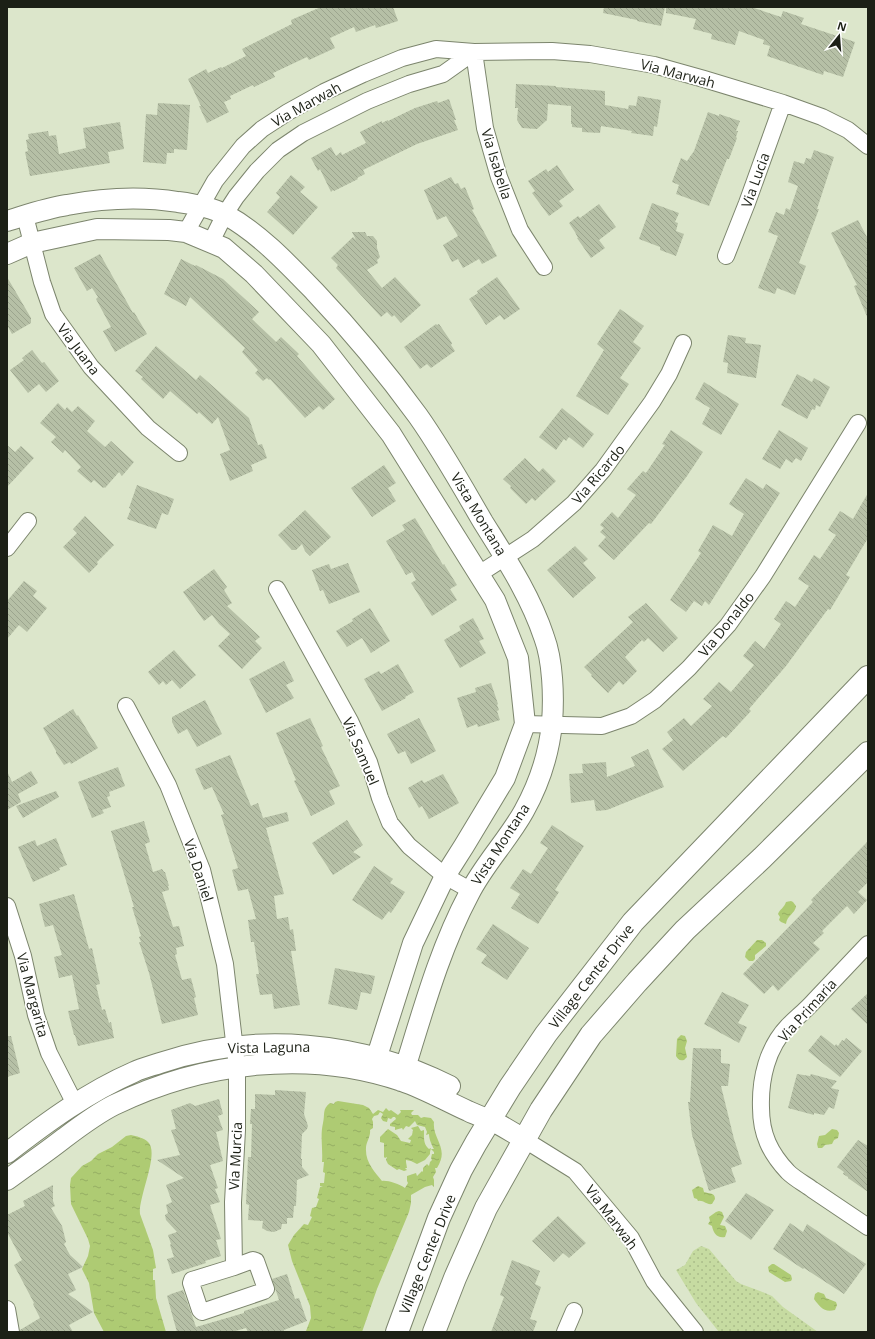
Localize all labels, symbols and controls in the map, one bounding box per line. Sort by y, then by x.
north arrow [819,16,859,56]
text: N [836,17,849,34]
street label: Via Marwah [639,54,717,92]
street label: Via Marwah [268,77,344,131]
street label: Via Isabella [477,126,517,202]
street label: Via Lucia [736,150,774,210]
street label: Via Juana [53,319,105,379]
street label: Via Ricardo [567,440,629,508]
street label: Vista Montana [447,469,511,559]
street label: Via Donaldo [694,587,758,661]
street label: Via Samuel [338,714,384,788]
street label: Vista Montana [467,800,533,888]
street label: Via Daniel [180,836,218,904]
street label: Village Center Drive [544,920,638,1032]
street label: Via Margarita [13,951,53,1039]
street label: Via Primaria [774,974,840,1046]
street label: Vista Laguna [228,1037,310,1057]
street label: Via Murcia [224,1121,246,1191]
street label: Via Marwah [581,1181,643,1253]
street label: Village Center Drive [394,1191,460,1317]

